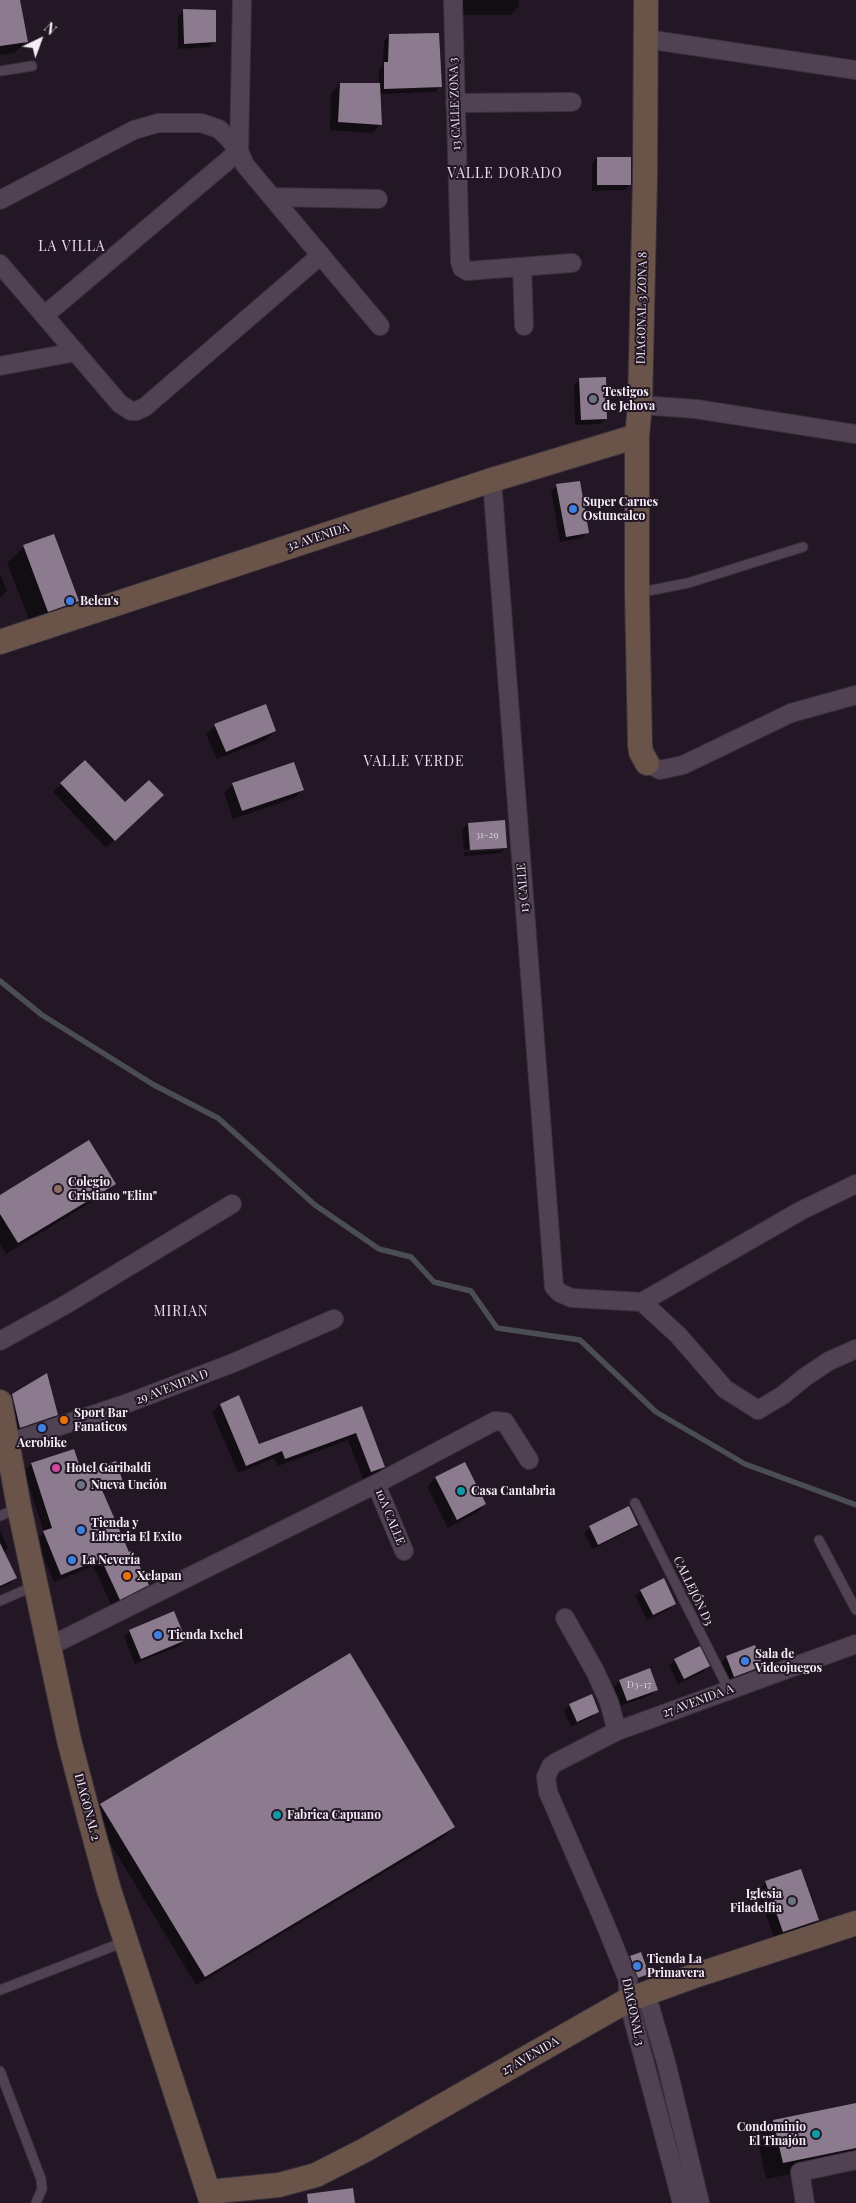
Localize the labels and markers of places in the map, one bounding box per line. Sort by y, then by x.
place label: Testigos de Jehova [603,385,655,413]
marker: Testigos de Jehova [587,393,599,405]
place label: Super Carnes Ostuncalco [583,495,658,523]
marker: Super Carnes Ostuncalco [567,503,579,515]
place label: Belen's [80,594,119,608]
marker: Belen's [64,595,76,607]
place label: Colegio Cristiano "Elim" [68,1175,157,1203]
marker: Colegio Cristiano "Elim" [52,1183,64,1195]
place label: Sport Bar Fanaticos [74,1406,127,1434]
marker: Sport Bar Fanaticos [58,1414,70,1426]
marker: Aerobike [36,1422,48,1434]
place label: Aerobike [17,1436,67,1450]
place label: Hotel Garibaldi [66,1461,151,1475]
marker: Hotel Garibaldi [50,1462,62,1474]
place label: Nueva Unción [91,1478,167,1492]
marker: Nueva Unción [75,1479,87,1491]
place label: Casa Cantabria [471,1484,555,1498]
marker: Casa Cantabria [455,1485,467,1497]
place label: Tienda y Libreria El Exito [91,1516,182,1544]
marker: Tienda y Libreria El Exito [75,1524,87,1536]
place label: La Nevería [82,1553,140,1567]
marker: La Nevería [66,1554,78,1566]
place label: Xelapan [137,1569,182,1583]
marker: Xelapan [121,1570,133,1582]
place label: Tienda Ixchel [168,1628,243,1642]
marker: Tienda Ixchel [152,1629,164,1641]
place label: Sala de Videojuegos [755,1647,822,1675]
marker: Sala de Videojuegos [739,1655,751,1667]
place label: Fabrica Capuano [287,1808,381,1822]
marker: Fabrica Capuano [271,1809,283,1821]
place label: Iglesia Filadelfia [730,1887,782,1915]
marker: Iglesia Filadelfia [786,1895,798,1907]
place label: Tienda La Primavera [647,1952,705,1980]
marker: Tienda La Primavera [631,1960,643,1972]
place label: Condominio El Tinajón [737,2120,806,2148]
marker: Condominio El Tinajón [810,2128,822,2140]

